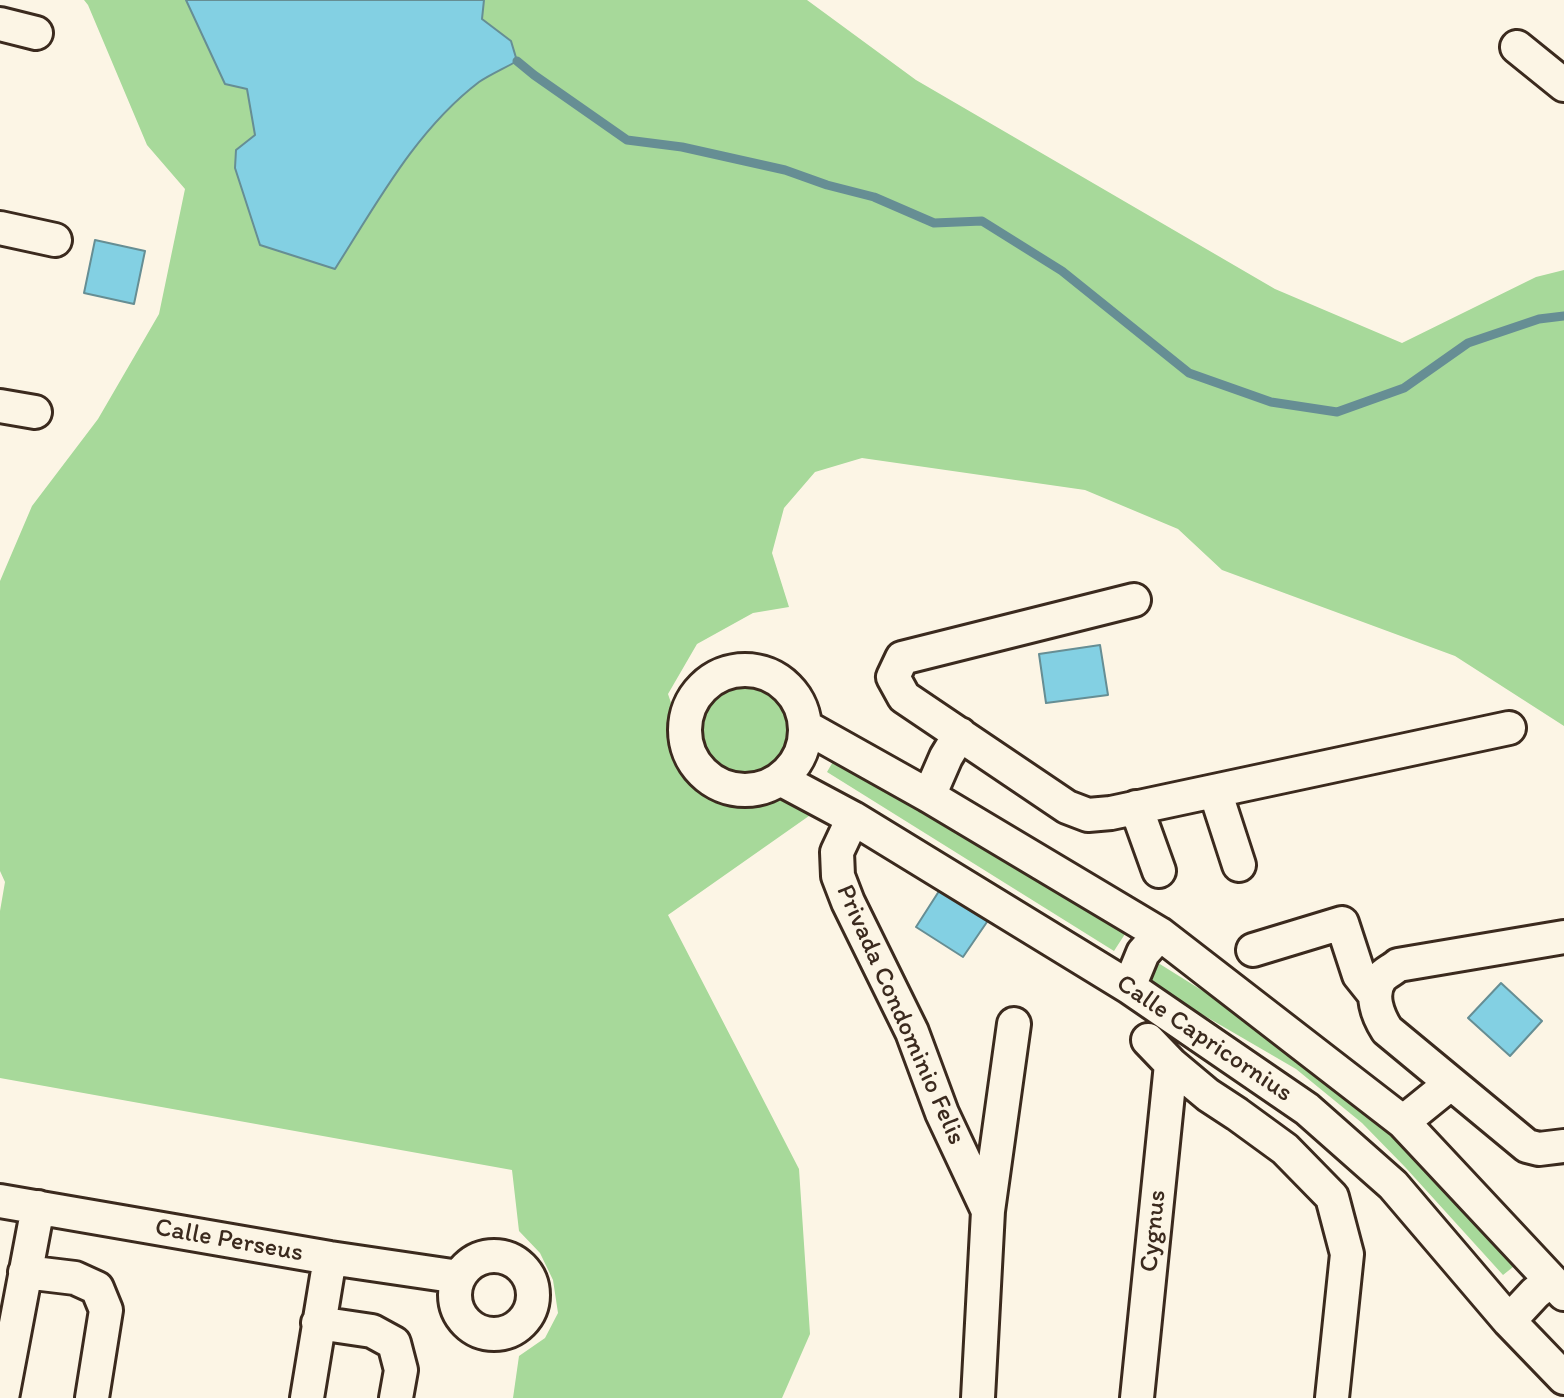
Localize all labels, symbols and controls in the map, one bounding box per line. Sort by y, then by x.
street label: Privada Condominio Felis [829,880,971,1150]
street label: Calle Capricornius [1110,969,1298,1109]
street label: Cygnus [1134,1188,1174,1274]
street label: Calle Perseus [152,1213,306,1269]

